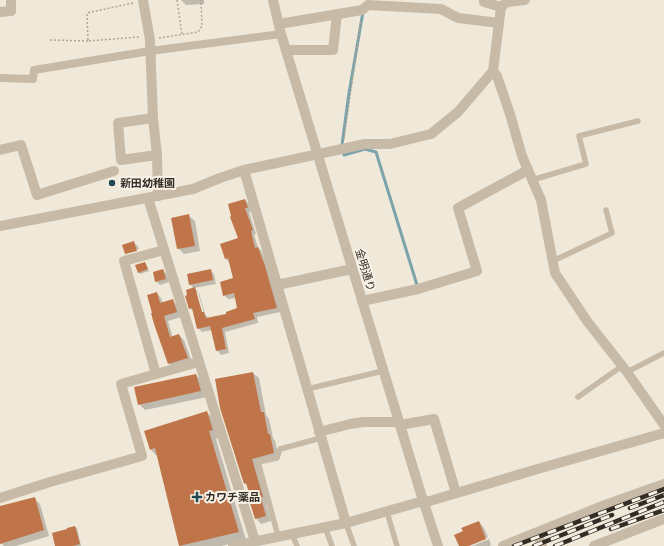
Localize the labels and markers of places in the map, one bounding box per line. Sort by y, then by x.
place label: 新田幼稚園 [120,177,175,190]
marker: 新田幼稚園 [107,178,117,188]
place label: カワチ薬品 [205,491,260,504]
marker: カワチ薬品 [192,492,202,502]

